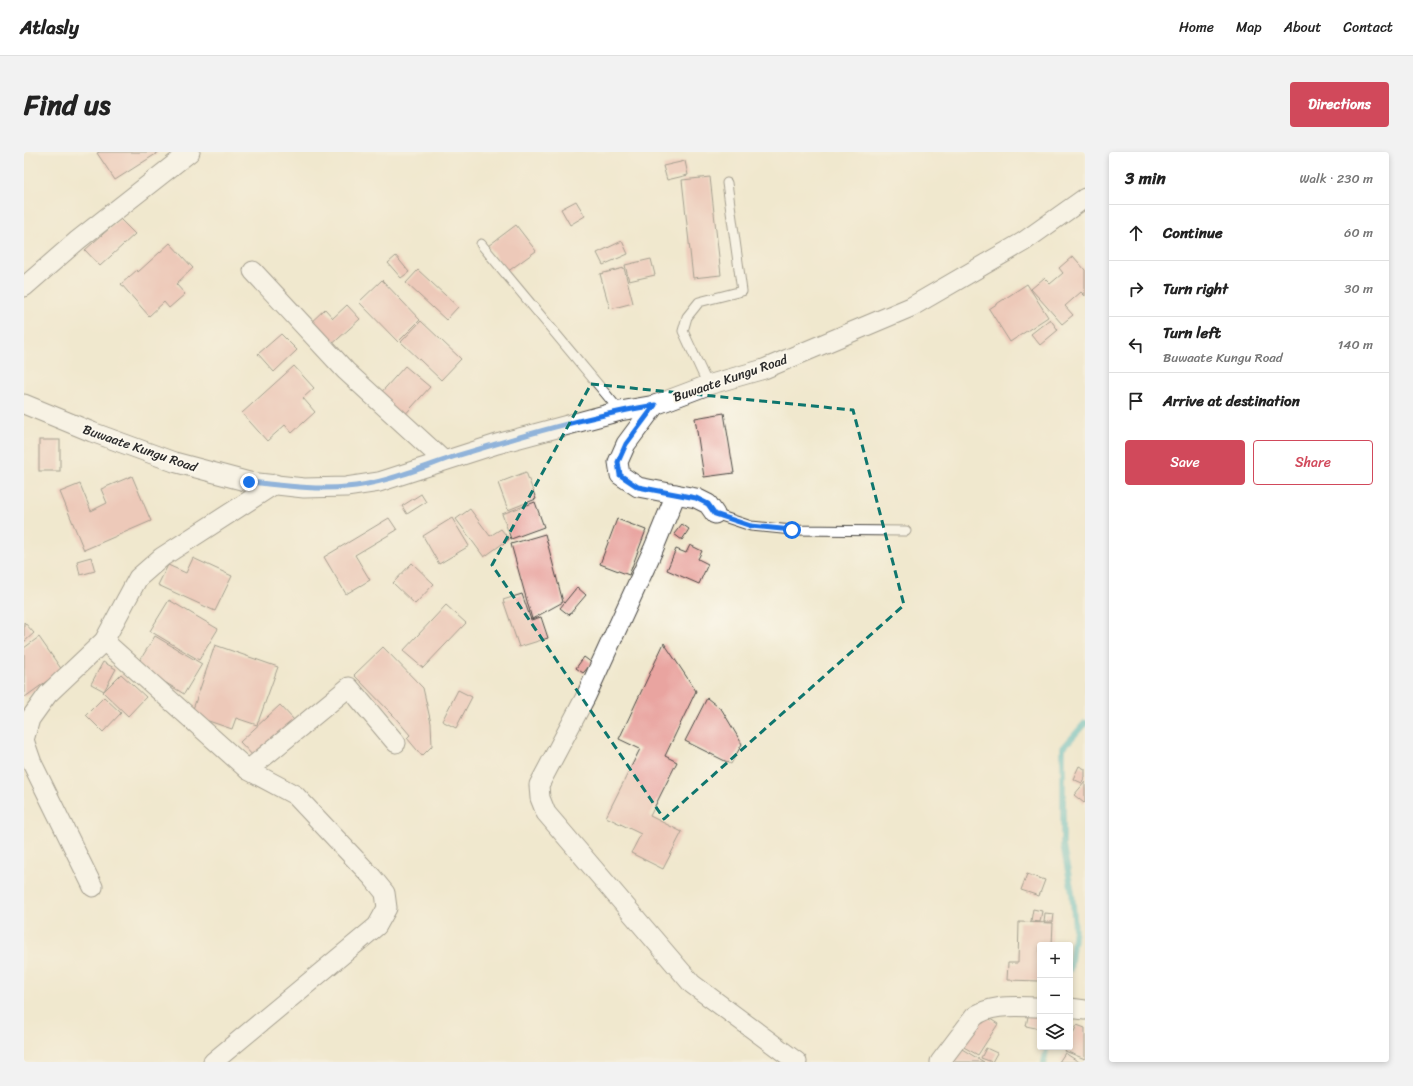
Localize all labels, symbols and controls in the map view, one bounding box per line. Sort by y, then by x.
text: Atlasly [20,11,79,44]
text: Home [1179,15,1214,40]
text: Map [1236,15,1262,40]
text: About [1284,15,1321,40]
text: Contact [1343,15,1393,40]
text: Find us [24,80,111,129]
button: Directions [1290,82,1389,127]
text: 3 min [1125,163,1166,193]
text: Walk · 230 m [1299,167,1373,190]
text: Continue [1163,220,1223,246]
text: 60 m [1344,221,1373,244]
icon: ahead [1125,222,1147,244]
text: Turn right [1163,276,1228,302]
text: 30 m [1344,277,1373,300]
icon: right [1125,278,1147,300]
text: Turn left [1163,320,1221,346]
text: 140 m [1338,333,1373,356]
icon: left [1125,334,1147,356]
text: Buwaate Kungu Road [1163,346,1283,369]
street label: Buwaate Kungu Road [670,347,791,408]
text: Arrive at destination [1163,388,1300,414]
icon: arrive [1125,390,1147,412]
street label: Buwaate Kungu Road [80,418,201,479]
button: Save [1125,440,1245,485]
button: Share [1253,440,1373,485]
route end [240,473,258,491]
route start [783,521,801,539]
map controls [1037,942,1073,1050]
button: + [1037,942,1073,978]
button: − [1037,978,1073,1014]
button: layers [1037,1014,1073,1050]

